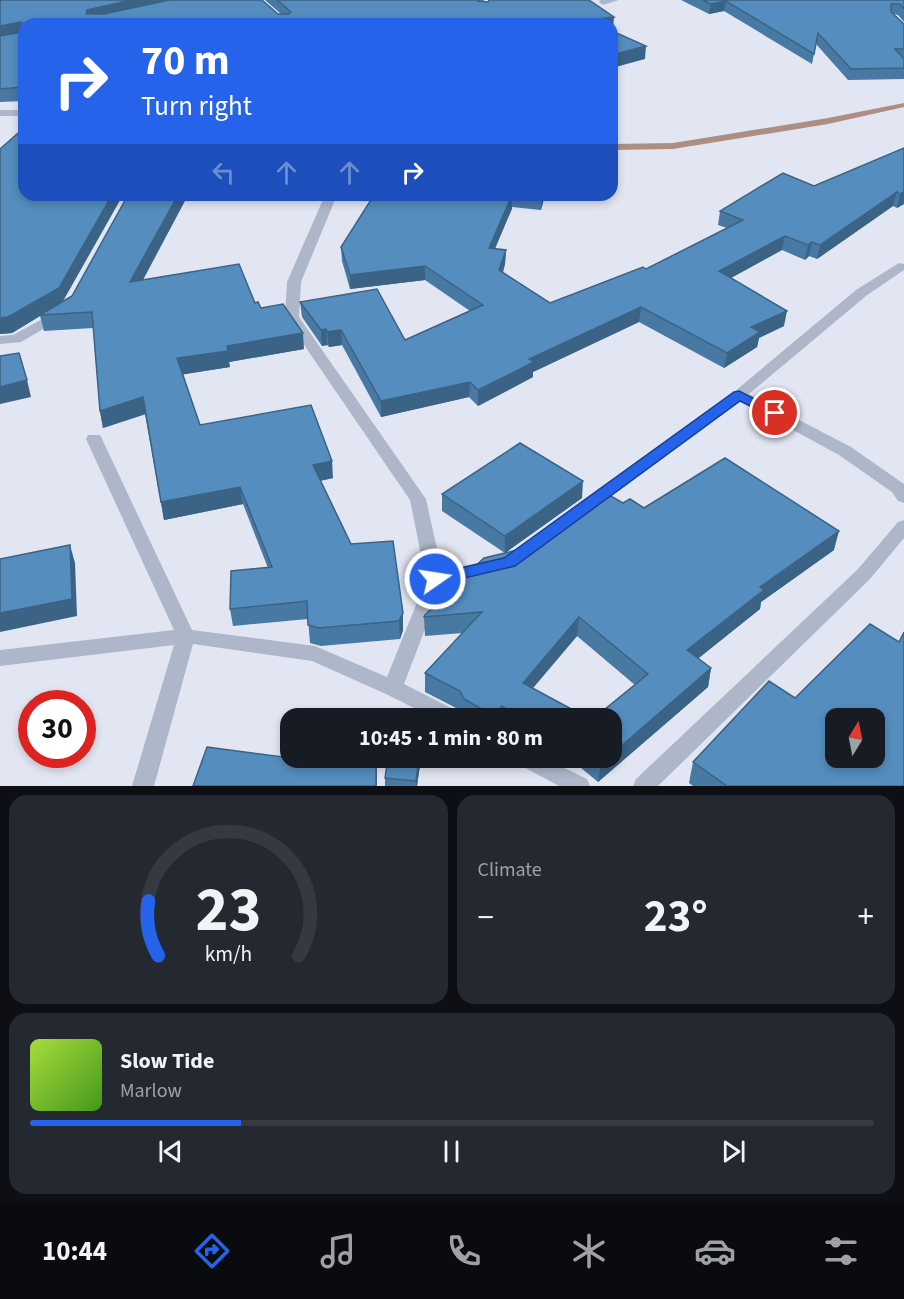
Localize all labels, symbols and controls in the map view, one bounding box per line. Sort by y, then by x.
text: 70 m [141,31,230,91]
icon: right [42,42,120,120]
text: Turn right [141,87,252,126]
icon: left [207,156,240,189]
icon: ahead [270,156,303,189]
icon: ahead [333,156,366,189]
icon: right [396,156,429,189]
pin [749,387,800,438]
icon: arrive [758,396,791,429]
position arrow [403,547,467,611]
speed limit sign: 30 [18,690,96,768]
north arrow [825,708,885,768]
map controls [825,708,885,768]
text: 10:45 · 1 min · 80 m [359,722,543,754]
text: Climate [478,856,542,884]
text: 23 [195,866,261,955]
text: 23° [644,885,708,949]
text: − [478,894,494,941]
text: + [858,894,874,941]
text: km/h [204,940,252,971]
text: Slow Tide [120,1045,214,1077]
text: Marlow [120,1077,182,1105]
icon: previous [154,1135,187,1168]
icon: pause [435,1135,468,1168]
icon: next [717,1135,750,1168]
icon: directions [191,1230,233,1272]
icon: music [317,1230,359,1272]
icon: phone [443,1230,485,1272]
icon: climate [568,1230,610,1272]
icon: car [694,1230,736,1272]
icon: filters [820,1230,862,1272]
text: 10:44 [42,1232,107,1271]

